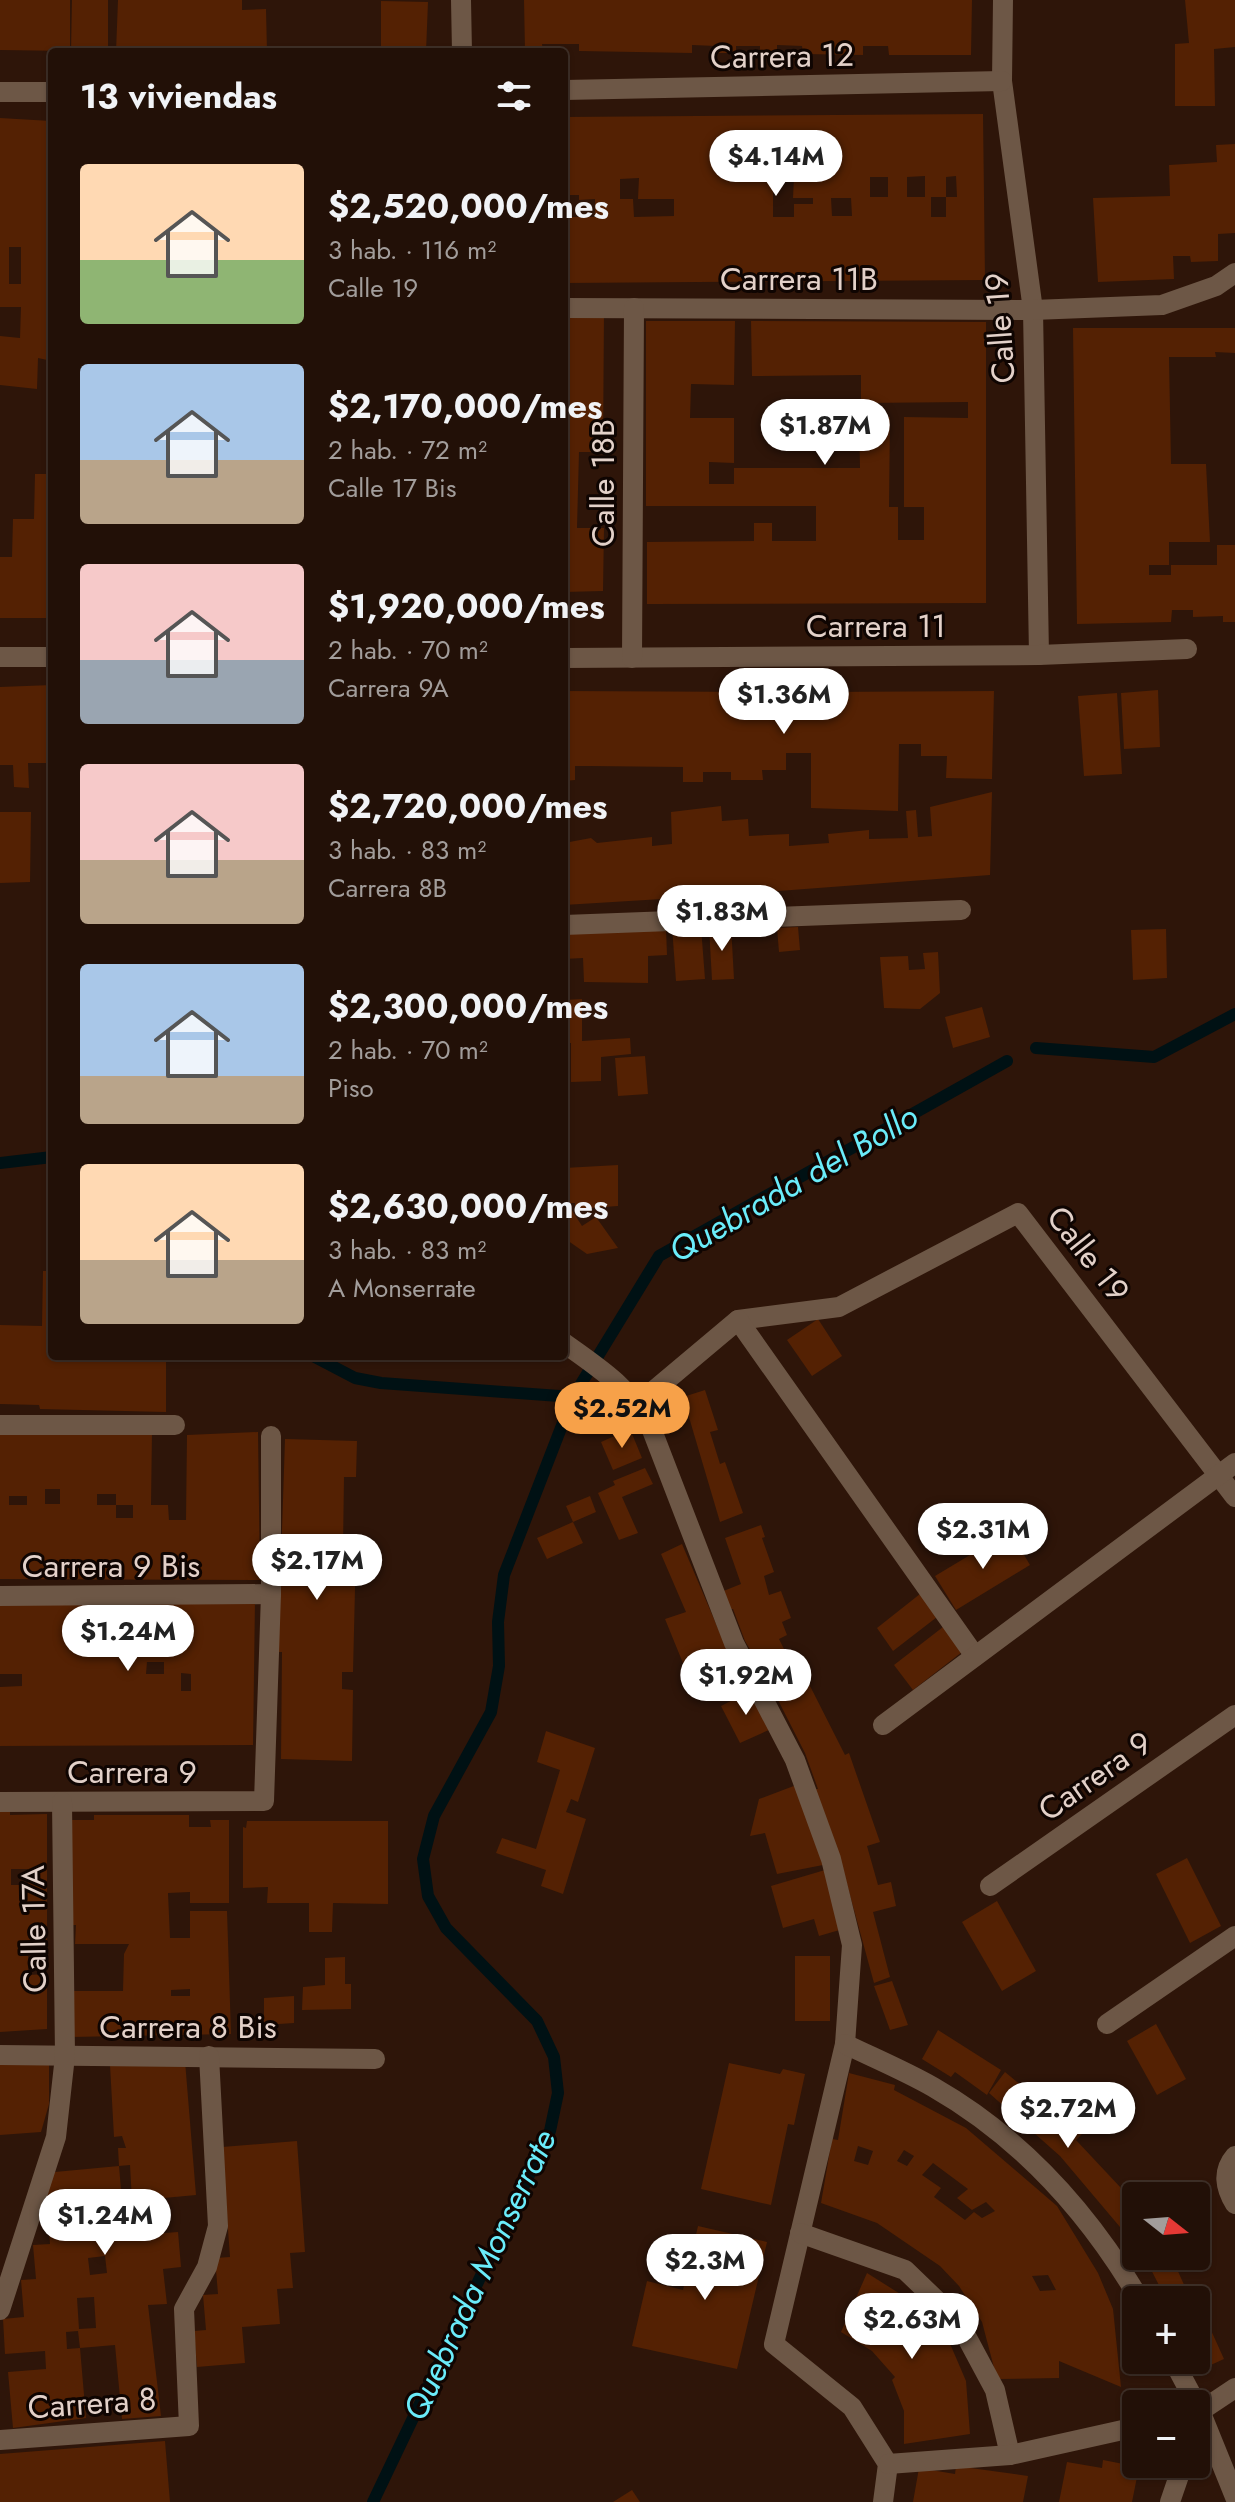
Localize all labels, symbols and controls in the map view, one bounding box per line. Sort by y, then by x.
street label: Carrera 12 [710,32,854,80]
text: 13 viviendas [80,72,277,121]
icon: filters [492,74,536,118]
pin: $4.14M [711,130,841,198]
text: $4.14M [727,137,825,175]
text: $2,520,000/mes [328,182,609,231]
icon: home [144,196,240,292]
text: 3 hab. · 116 m² [328,231,496,269]
street label: Carrera 11B [720,256,878,302]
text: Calle 19 [328,269,418,307]
street label: Calle 19 [973,271,1027,385]
text: $2,170,000/mes [328,382,602,431]
icon: home [144,396,240,492]
pin: $1.87M [760,399,890,467]
text: $1.87M [779,406,871,444]
street label: Calle 18B [580,419,626,547]
text: 2 hab. · 72 m² [328,431,487,469]
text: Calle 17 Bis [328,469,456,507]
text: $1,920,000/mes [328,582,605,631]
icon: home [144,596,240,692]
street label: Carrera 11 [806,603,946,649]
text: 2 hab. · 70 m² [328,631,488,669]
pin: $1.36M [719,668,849,736]
text: Carrera 9A [328,669,449,707]
text: $1.36M [737,675,831,713]
text: $2,720,000/mes [328,782,607,831]
icon: home [144,796,240,892]
text: 3 hab. · 83 m² [328,831,486,869]
text: Carrera 8B [328,869,447,907]
pin: $1.83M [657,885,787,953]
text: $1.83M [675,892,769,930]
text: $2,300,000/mes [328,982,608,1031]
icon: home [144,996,240,1092]
text: 2 hab. · 70 m² [328,1031,488,1069]
text: Piso [328,1069,374,1107]
water label: Quebrada del Bollo [660,1092,927,1275]
text: $2,630,000/mes [328,1182,609,1231]
icon: home [144,1196,240,1292]
street label: Calle 19 [1036,1196,1140,1312]
text: 3 hab. · 83 m² [328,1231,486,1269]
text: A Monserrate [328,1269,476,1307]
pin: $2.52M [557,1382,687,1450]
text: $2.52M [573,1389,671,1427]
pin: $2.31M [918,1503,1048,1571]
text: $2.31M [936,1510,1030,1548]
pin: $2.17M [252,1534,382,1602]
text: $2.17M [270,1541,364,1579]
street label: Carrera 9 Bis [22,1543,200,1589]
pin: $1.24M [63,1605,193,1673]
text: $1.24M [80,1612,176,1650]
pin: $1.92M [681,1649,811,1717]
text: $1.92M [698,1656,794,1694]
street label: Carrera 9 [1029,1720,1161,1832]
street label: Carrera 9 [67,1749,197,1795]
street label: Calle 17A [10,1865,58,1993]
street label: Carrera 8 Bis [99,2004,277,2050]
pin: $2.72M [1003,2082,1133,2150]
text: $2.72M [1019,2089,1117,2127]
water label: Quebrada Monserrate [391,2122,568,2429]
north arrow [1122,2182,1210,2270]
map controls [1122,2182,1210,2478]
pin: $1.24M [40,2189,170,2257]
text: $1.24M [57,2196,153,2234]
pin: $2.3M [649,2234,761,2302]
text: $2.3M [665,2241,745,2279]
button: + [1122,2286,1210,2374]
pin: $2.63M [847,2293,977,2361]
text: $2.63M [863,2300,961,2338]
street label: Carrera 8 [26,2376,158,2430]
button: − [1122,2390,1210,2478]

